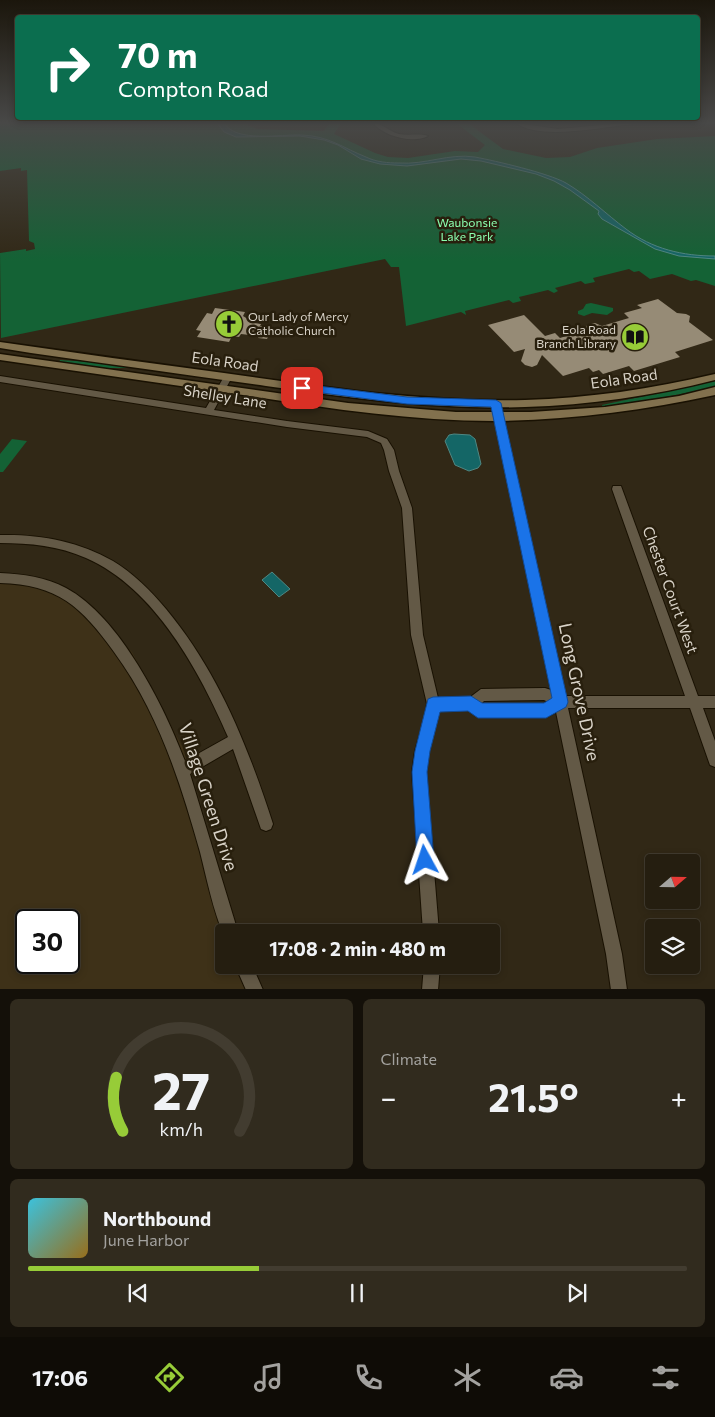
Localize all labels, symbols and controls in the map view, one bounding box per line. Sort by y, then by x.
text: 70 m [118,32,198,75]
icon: right [35,35,100,100]
text: Compton Road [118,75,268,102]
park label: Waubonsie Lake Park [437,215,497,243]
church icon: Our Lady of Mercy Catholic Church [214,309,244,339]
place label: Our Lady of Mercy Catholic Church [248,309,349,337]
place label: Eola Road Branch Library [536,322,616,350]
library icon: Eola Road Branch Library [620,322,650,352]
street label: Eola Road [191,347,260,375]
street label: Eola Road [589,364,658,392]
pin [281,367,323,409]
icon: arrive [288,374,316,402]
street label: Shelley Lane [182,381,268,412]
street label: Chester Court West [640,524,702,656]
street label: Long Grove Drive [555,621,605,763]
street label: Village Green Drive [175,720,243,873]
position arrow [398,833,450,885]
north arrow [645,854,700,909]
map controls [645,854,700,974]
speed limit sign: 30 [15,909,80,974]
button: layers [645,919,700,974]
text: 17:08 · 2 min · 480 m [269,937,446,960]
text: Climate [381,1049,437,1068]
text: 27 [152,1057,210,1121]
text: 21.5° [488,1073,579,1120]
text: − [381,1080,396,1114]
text: + [671,1080,687,1114]
text: km/h [160,1118,203,1140]
text: Northbound [103,1207,211,1230]
text: June Harbor [103,1230,189,1249]
icon: previous [124,1279,152,1307]
icon: pause [343,1279,371,1307]
icon: next [563,1279,591,1307]
icon: directions [152,1360,187,1395]
icon: music [251,1360,286,1395]
icon: phone [351,1360,386,1395]
icon: climate [450,1360,485,1395]
icon: car [549,1360,584,1395]
icon: filters [648,1360,683,1395]
text: 17:06 [32,1364,88,1391]

